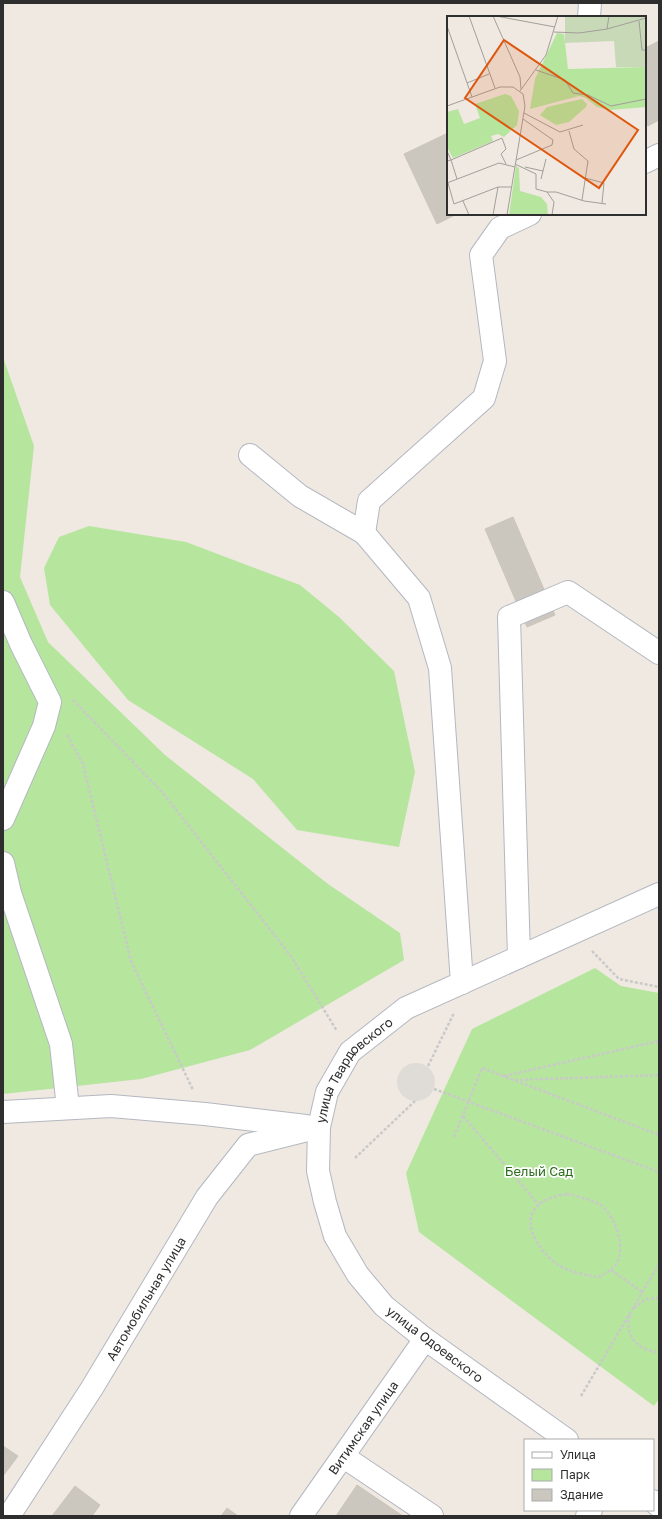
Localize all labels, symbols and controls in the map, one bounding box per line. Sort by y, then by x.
inset map [447,16,646,215]
street label: улица Твардовского [312,1013,396,1125]
park label: Белый Сад [505,1163,573,1179]
street label: Автомобильная улица [103,1234,189,1363]
street label: улица Одоевского [384,1302,487,1386]
street label: Витимская улица [325,1378,401,1478]
legend [524,1439,654,1511]
text: Улица [560,1447,596,1462]
text: Парк [560,1467,590,1482]
text: Здание [560,1487,603,1502]

